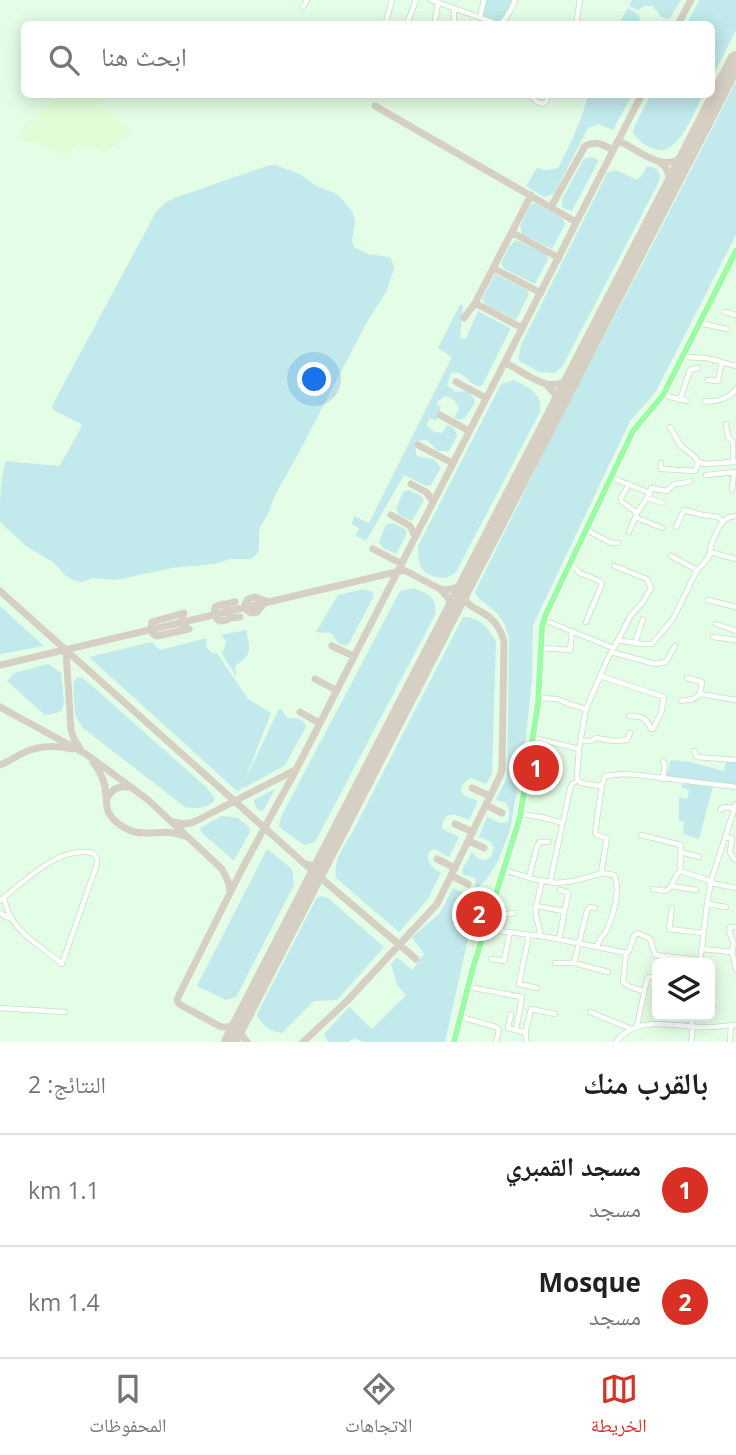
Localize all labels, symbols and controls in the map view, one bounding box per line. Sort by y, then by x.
search box [21,21,715,98]
text: ابحث هنا [101,38,187,74]
icon: search [45,41,83,79]
your location [297,362,331,396]
pin: 1 [513,742,559,794]
pin: 2 [456,888,502,940]
map controls [652,958,715,1021]
button: layers [652,958,715,1021]
text: بالقرب منك [583,1062,708,1103]
text: النتائج: 2 [28,1068,106,1100]
text: مسجد القمبري [505,1148,641,1184]
text: 1.1 km [28,1174,100,1206]
text: 1 [678,1174,692,1206]
text: مسجد [589,1192,641,1224]
text: Mosque [539,1264,641,1300]
text: 1.4 km [28,1286,100,1318]
text: 2 [678,1286,692,1318]
text: مسجد [589,1300,641,1332]
tab: المحفوظات [89,1370,167,1444]
tab: الاتجاهات [345,1370,412,1444]
tab: الخريطة [591,1370,647,1444]

